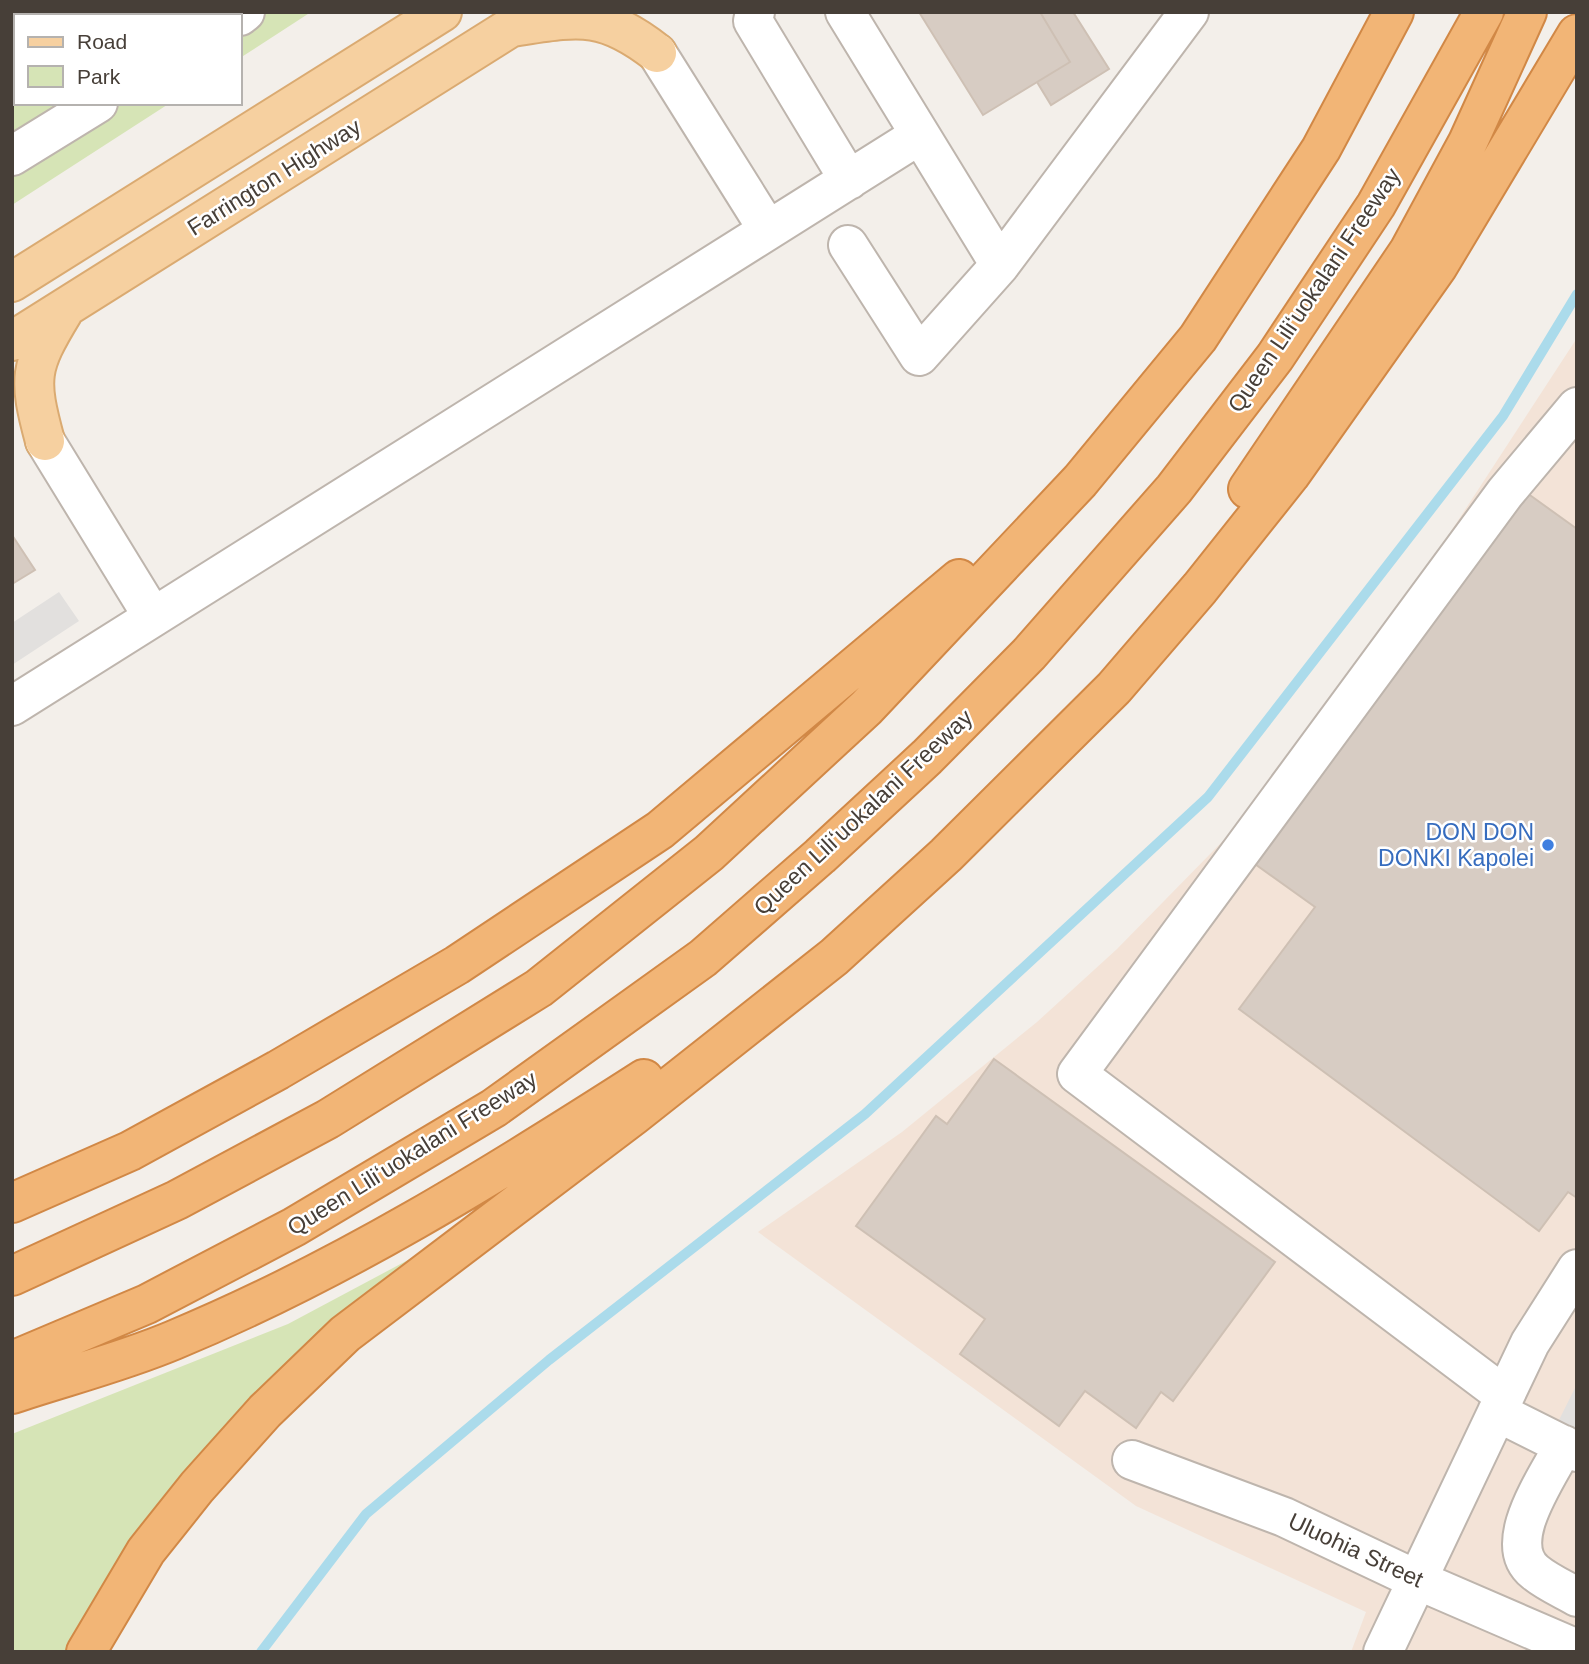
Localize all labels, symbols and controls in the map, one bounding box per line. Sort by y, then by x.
legend [14,14,242,105]
text: Road [77,30,127,53]
text: Park [77,65,121,88]
street label: Farrington Highway [183,113,366,241]
street label: Queen Liliʻuokalani Freeway [1222,163,1406,417]
street label: Queen Liliʻuokalani Freeway [748,704,978,920]
place label: DON DON DONKI Kapolei [1378,819,1534,871]
marker: DON DON DONKI Kapolei [1540,837,1556,853]
street label: Queen Liliʻuokalani Freeway [283,1065,542,1241]
street label: Uluohia Street [1284,1507,1428,1593]

